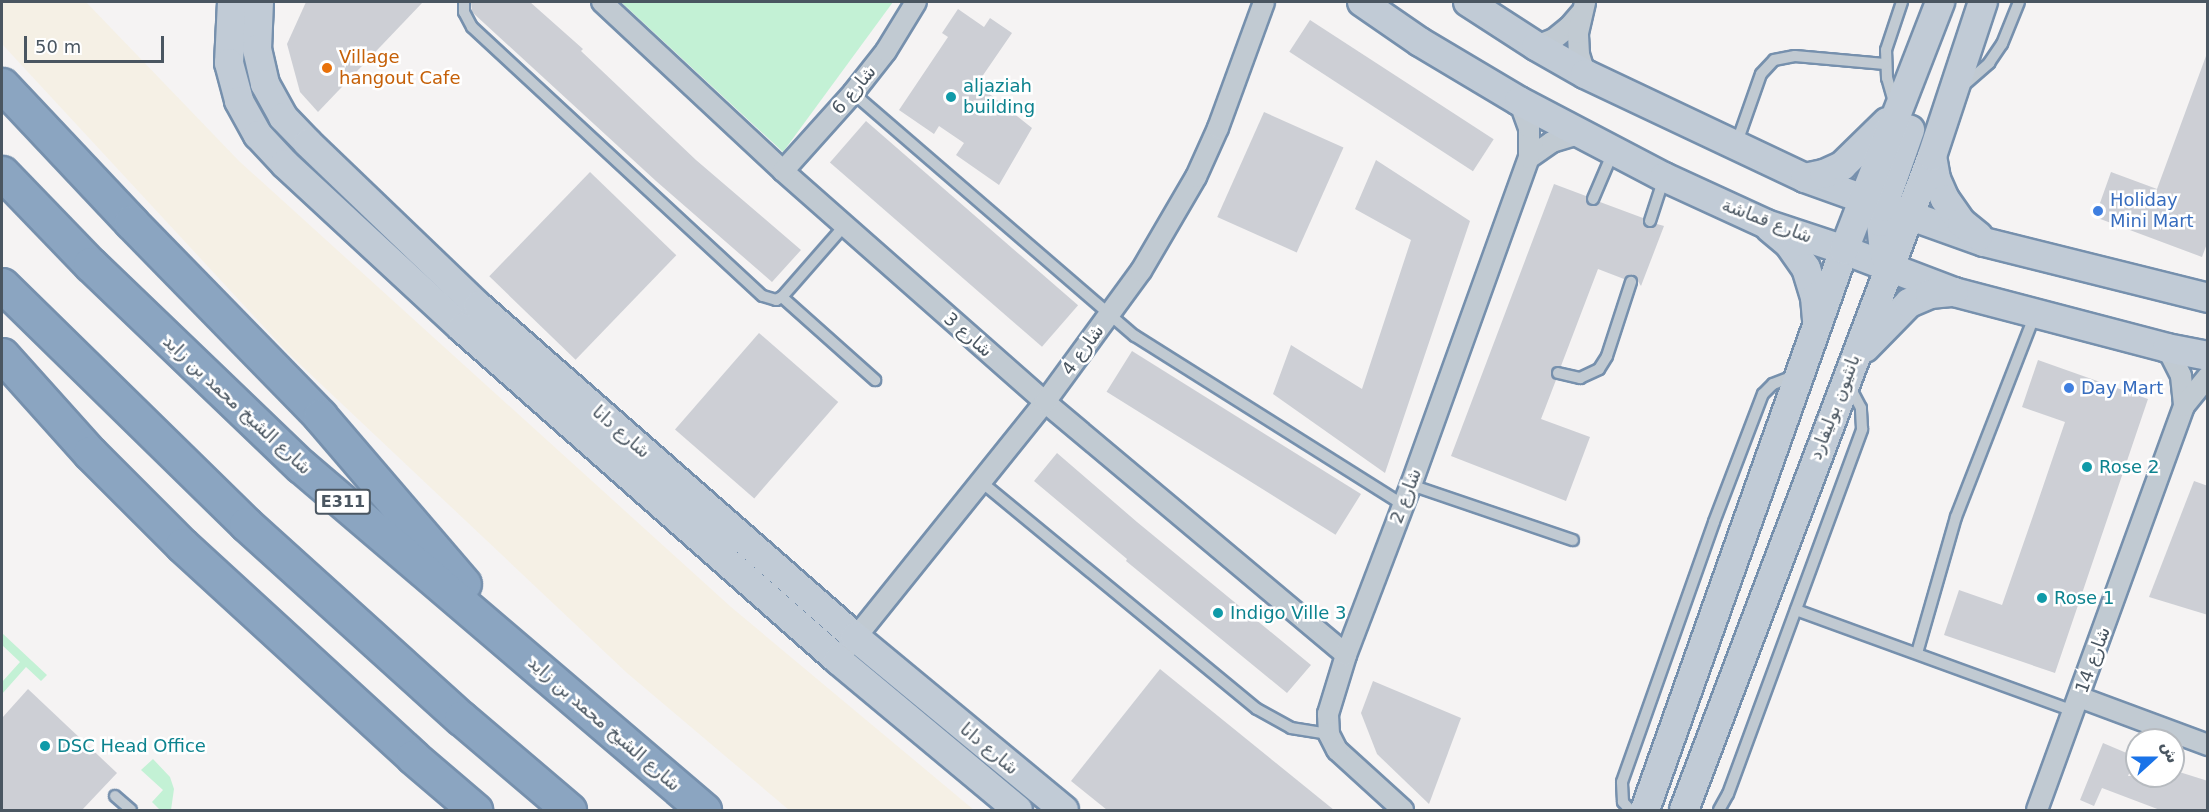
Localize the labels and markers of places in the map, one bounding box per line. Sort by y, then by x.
place label: Village hangout Cafe [339,47,460,90]
marker: Village hangout Cafe [320,61,334,75]
place label: aljaziah building [963,76,1035,118]
marker: aljaziah building [944,90,958,104]
place label: Holiday Mini Mart [2110,190,2194,232]
marker: Holiday Mini Mart [2091,204,2105,218]
place label: Day Mart [2081,377,2163,399]
marker: Day Mart [2062,381,2076,395]
place label: Rose 2 [2099,456,2159,478]
marker: Rose 2 [2080,460,2094,474]
place label: Rose 1 [2054,587,2114,609]
marker: Rose 1 [2035,591,2049,605]
place label: Indigo Ville 3 [1230,602,1346,624]
marker: Indigo Ville 3 [1211,606,1225,620]
place label: DSC Head Office [57,735,206,757]
marker: DSC Head Office [38,739,52,753]

